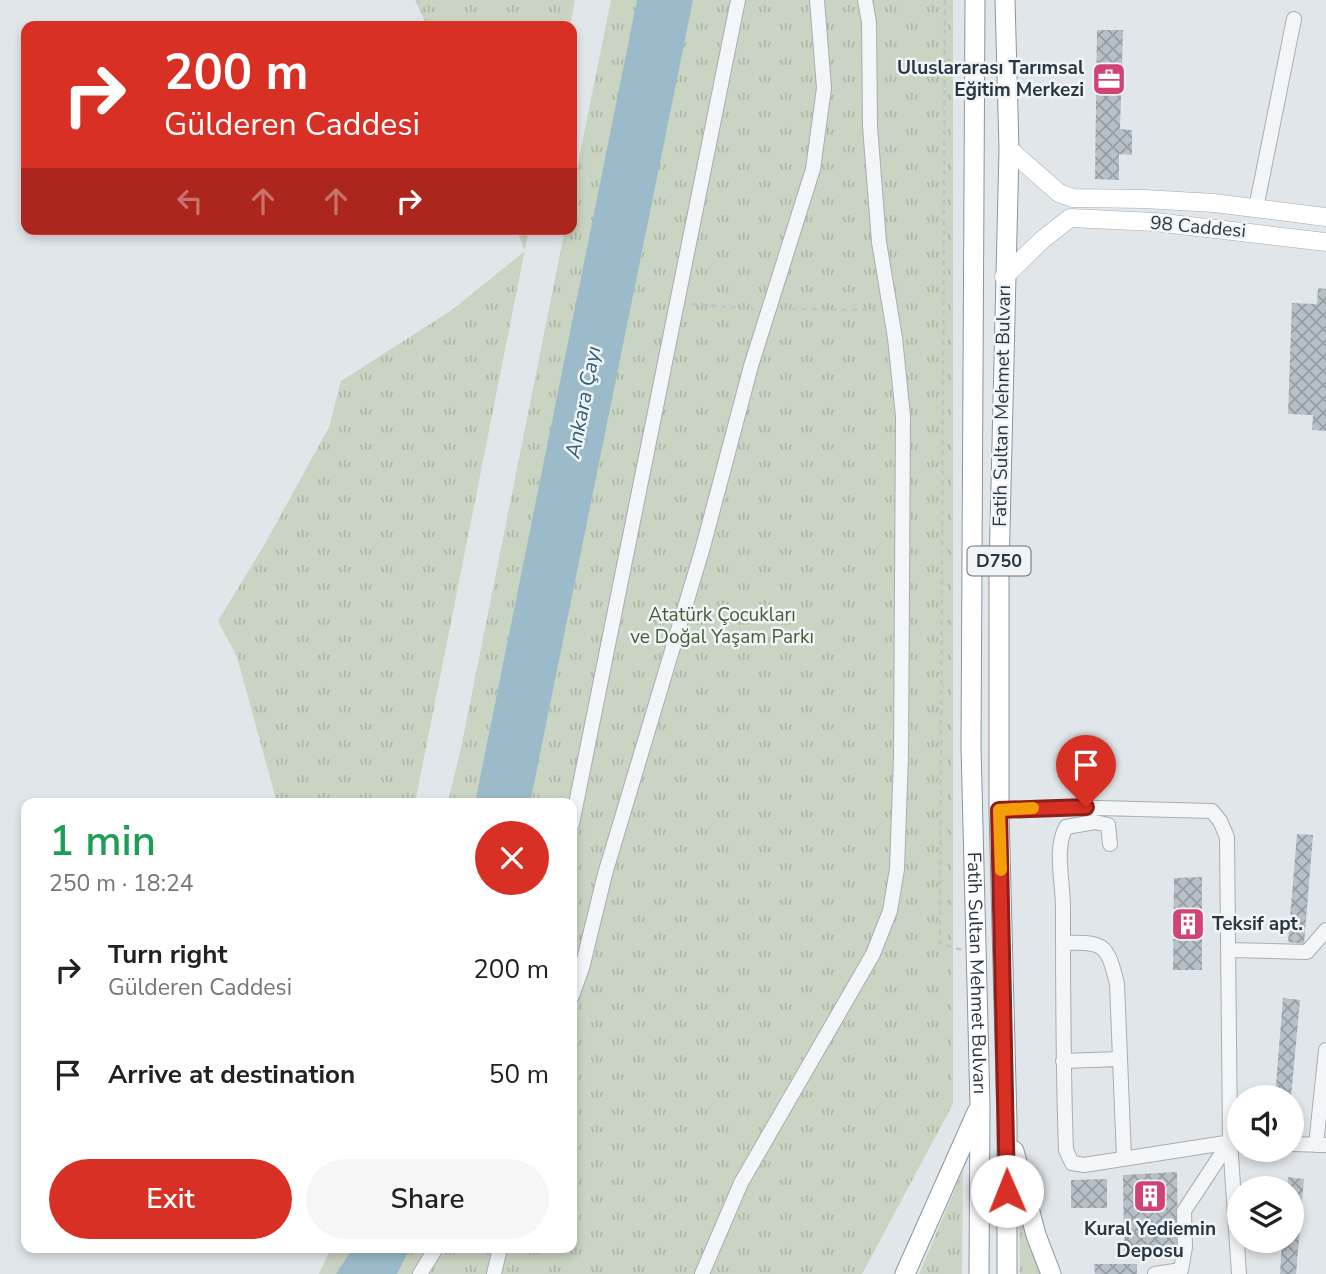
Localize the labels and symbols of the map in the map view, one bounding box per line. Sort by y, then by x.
place label: Uluslararası Tarımsal Eğitim Merkezi [897,55,1084,103]
office icon: Uluslararası Tarımsal Eğitim Merkezi [1090,60,1128,98]
street label: 98 Caddesi [1149,210,1247,244]
street label: Fatih Sultan Mehmet Bulvarı [987,285,1017,527]
water label: Ankara Çayı [558,344,608,461]
road number: D750 [968,546,1030,576]
park label: Atatürk Çocukları ve Doğal Yaşam Parkı [630,602,814,650]
pin [1056,735,1116,807]
street label: Fatih Sultan Mehmet Bulvarı [961,852,993,1094]
building icon: Teksif apt. [1169,905,1207,943]
place label: Teksif apt. [1212,911,1303,937]
position arrow [970,1154,1044,1228]
building icon: Kural Yediemin Deposu [1131,1177,1169,1215]
place label: Kural Yediemin Deposu [1084,1216,1216,1264]

